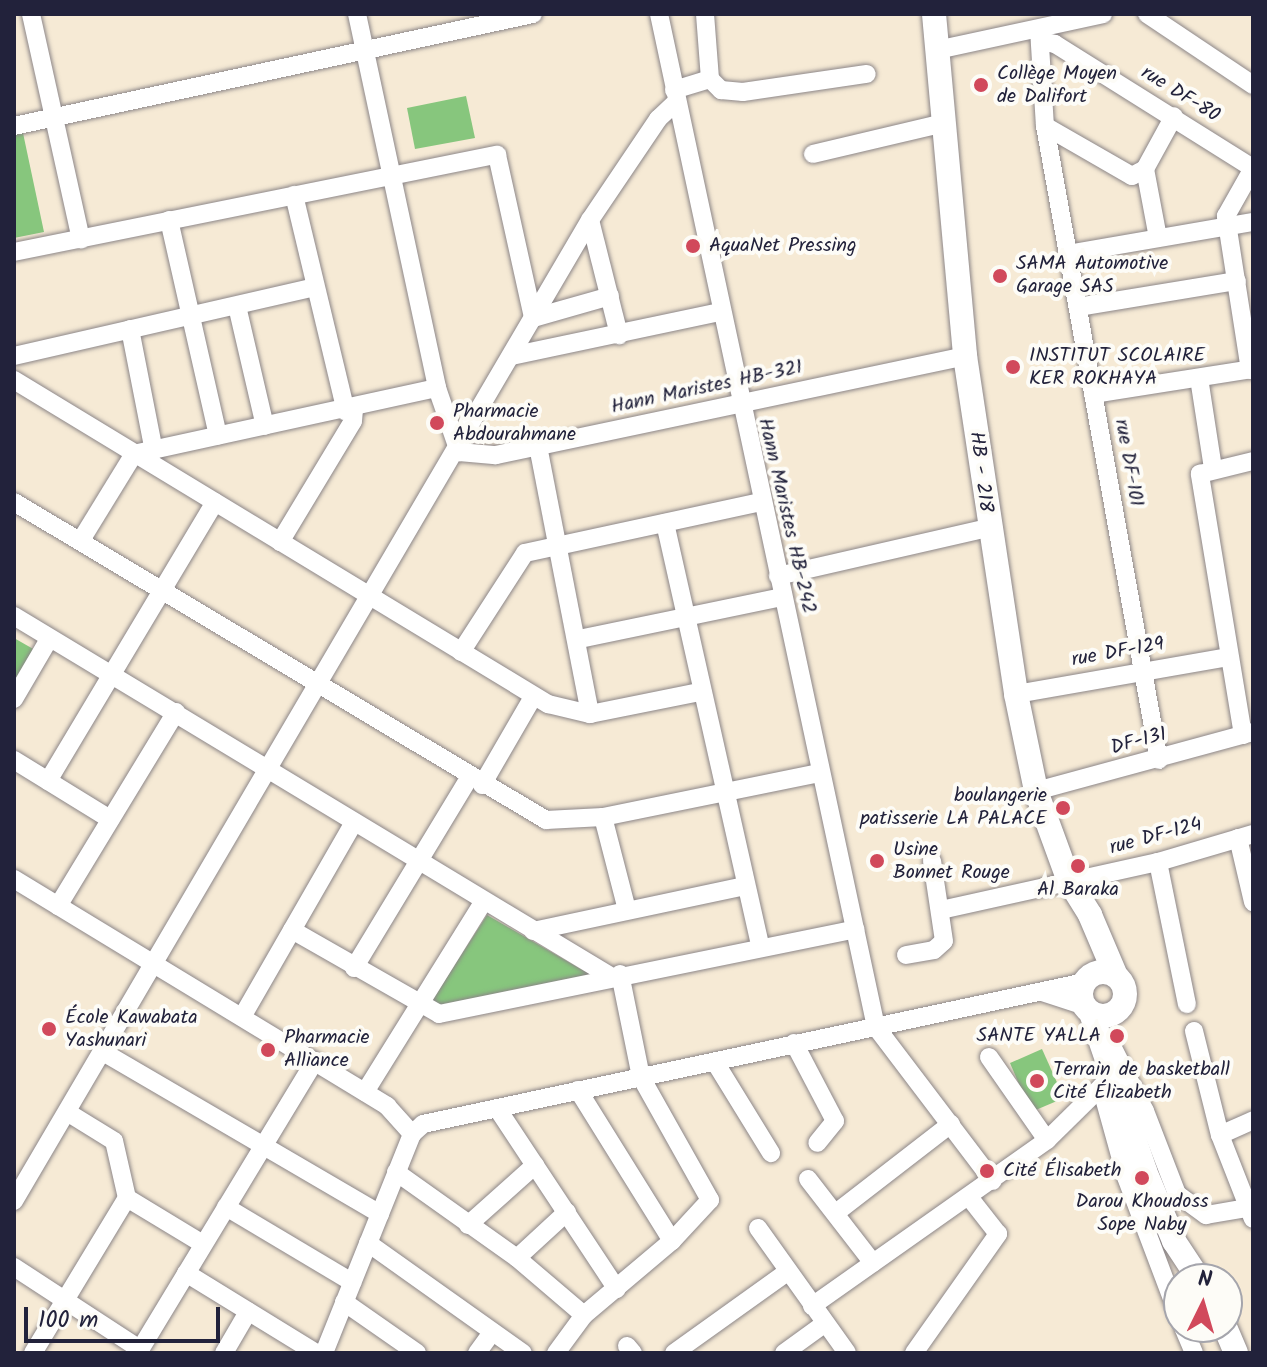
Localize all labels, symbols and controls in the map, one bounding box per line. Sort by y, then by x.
place label: Collège Moyen de Dalifort [997,62,1117,109]
street label: rue DF-80 [1136,62,1224,128]
marker: Collège Moyen de Dalifort [972,76,990,94]
place label: AquaNet Pressing [709,234,856,258]
marker: AquaNet Pressing [684,237,702,255]
place label: SAMA Automotive Garage SAS [1016,252,1168,299]
marker: SAMA Automotive Garage SAS [991,267,1009,285]
place label: INSTITUT SCOLAIRE KER ROKHAYA [1029,344,1205,391]
street label: Hann Maristes HB-321 [609,356,805,420]
marker: INSTITUT SCOLAIRE KER ROKHAYA [1004,358,1022,376]
place label: Pharmacie Abdourahmane [453,400,576,447]
marker: Pharmacie Abdourahmane [428,414,446,432]
street label: Hann Maristes HB-242 [752,416,820,616]
street label: rue DF-101 [1109,417,1147,509]
street label: HB - 218 [963,430,997,514]
street label: rue DF-129 [1070,633,1166,673]
street label: DF-131 [1109,723,1169,761]
place label: boulangerie patisserie LA PALACE [860,784,1047,831]
marker: boulangerie patisserie LA PALACE [1054,799,1072,817]
street label: rue DF-124 [1107,813,1205,861]
place label: Usine Bonnet Rouge [893,838,1010,885]
marker: Usine Bonnet Rouge [868,852,886,870]
marker: Al Baraka [1069,857,1087,875]
place label: Al Baraka [1037,878,1119,902]
place label: École Kawabata Yashunari [65,1006,198,1053]
marker: École Kawabata Yashunari [40,1020,58,1038]
place label: SANTE YALLA [977,1024,1101,1048]
place label: Pharmacie Alliance [284,1026,370,1073]
marker: SANTE YALLA [1108,1027,1126,1045]
marker: Pharmacie Alliance [259,1041,277,1059]
place label: Terrain de basketball Cité Élizabeth [1053,1058,1230,1105]
marker: Terrain de basketball Cité Élizabeth [1028,1072,1046,1090]
place label: Cité Élisabeth [1003,1159,1121,1183]
marker: Cité Élisabeth [978,1162,996,1180]
marker: Darou Khoudoss Sope Naby [1133,1169,1151,1187]
place label: Darou Khoudoss Sope Naby [1076,1190,1208,1237]
north arrow [1163,1263,1243,1343]
text: N [1197,1263,1213,1299]
scale bar [28,1291,224,1341]
text: 100 m [38,1301,98,1340]

